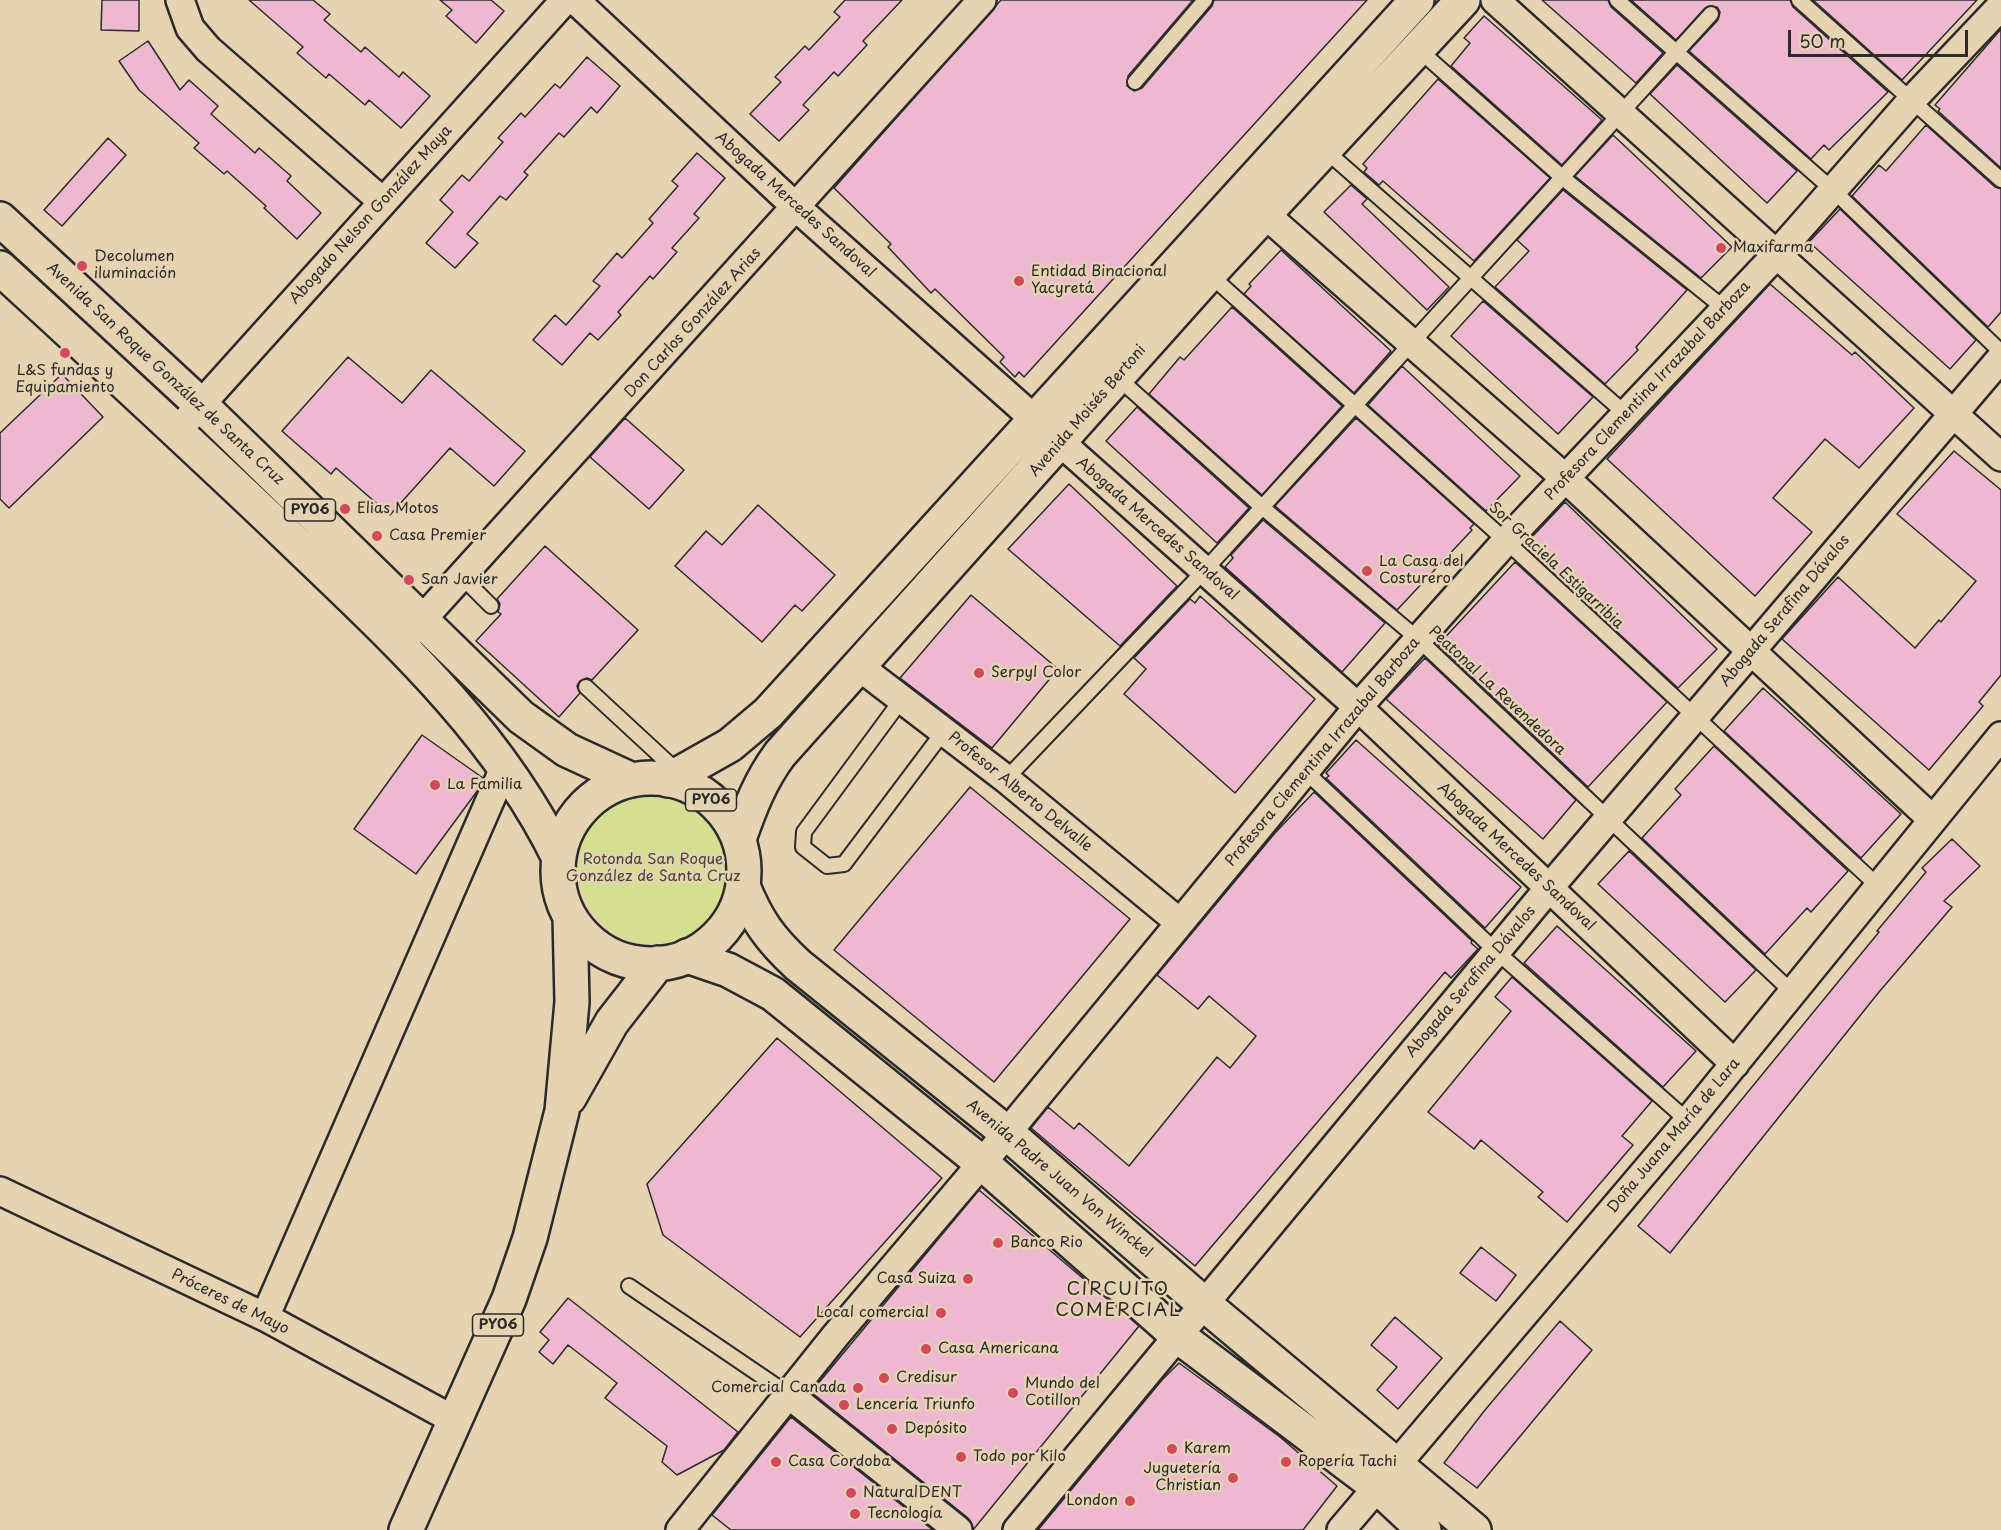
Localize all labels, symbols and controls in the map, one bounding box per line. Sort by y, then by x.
scale bar [1791,18,1971,56]
text: 50 m [1799,27,1846,54]
street label: Abogado Nelson González Maya [286,122,456,308]
street label: Abogada Mercedes Sandoval [711,128,879,282]
place label: Maxifarma [1733,239,1813,257]
marker: Maxifarma [1714,241,1728,255]
street label: Don Carlos González Arias [621,244,765,402]
place label: Decolumen iluminación [94,248,176,283]
street label: Avenida San Roque González de Santa Cruz [43,259,287,489]
marker: Decolumen iluminación [75,259,89,273]
place label: Entidad Binacional Yacyretá [1031,263,1167,298]
marker: Entidad Binacional Yacyretá [1012,274,1026,288]
street label: Profesora Clementina Irrazabal Barboza [1541,278,1755,504]
street label: Avenida Moisés Bertoni [1026,342,1150,480]
marker: L&S fundas y Equipamiento [58,346,72,360]
place label: L&S fundas y Equipamiento [16,362,114,397]
street label: Abogada Mercedes Sandoval [1072,454,1242,604]
road number: PY06 [284,499,336,521]
street label: Sor Graciela Estigarribia [1485,499,1627,633]
place label: Elias Motos [357,500,438,518]
marker: Elias Motos [338,502,352,516]
place label: Casa Premier [389,527,486,545]
marker: Casa Premier [370,529,384,543]
street label: Abogada Serafina Dávalos [1716,532,1854,690]
place label: La Casa del Costurero [1379,553,1464,588]
marker: La Casa del Costurero [1360,564,1374,578]
place label: San Javier [421,571,498,589]
marker: San Javier [402,573,416,587]
street label: Peatonal La Revendedora [1425,623,1569,759]
street label: Profesora Clementina Irrazabal Barboza [1222,634,1424,870]
place label: Serpyl Color [991,664,1081,682]
marker: Serpyl Color [972,666,986,680]
street label: Profesor Alberto Delvalle [944,728,1096,856]
place label: La Familia [447,776,522,794]
marker: La Familia [428,778,442,792]
street label: Abogada Mercedes Sandoval [1433,779,1599,935]
road number: PY06 [686,789,736,811]
park label: Rotonda San Roque González de Santa Cruz [566,851,740,886]
street label: Abogada Serafina Dávalos [1402,903,1540,1061]
street label: Doña Juana María de Lara [1604,1055,1744,1217]
street label: Avenida Padre Juan Von Winckel [963,1096,1155,1262]
place label: Banco Rio [1010,1234,1083,1252]
marker: Banco Rio [991,1236,1005,1250]
street label: Próceres de Mayo [168,1266,292,1338]
place label: Casa Suiza [876,1270,956,1288]
marker: Casa Suiza [961,1272,975,1286]
district label: CIRCUITO COMERCIAL [1056,1279,1180,1322]
place label: Local comercial [816,1304,929,1322]
marker: Local comercial [934,1306,948,1320]
road number: PY06 [472,1314,524,1336]
place label: Casa Americana [938,1340,1059,1358]
marker: Casa Americana [919,1342,933,1356]
place label: Credisur [896,1369,957,1387]
marker: Credisur [877,1371,891,1385]
place label: Mundo del Cotillon [1025,1375,1100,1410]
place label: Comercial Canada [711,1379,846,1397]
marker: Comercial Canada [851,1381,865,1395]
marker: Mundo del Cotillon [1006,1386,1020,1400]
place label: Lencería Triunfo [856,1396,975,1414]
marker: Lencería Triunfo [837,1398,851,1412]
place label: Depósito [904,1420,967,1438]
marker: Depósito [885,1422,899,1436]
place label: Karem [1184,1440,1231,1458]
marker: Karem [1165,1442,1179,1456]
place label: Todo por Kilo [973,1448,1066,1466]
marker: Todo por Kilo [954,1450,968,1464]
place label: Casa Cordoba [788,1453,891,1471]
place label: Ropería Tachi [1298,1453,1397,1471]
marker: Casa Cordoba [769,1455,783,1469]
marker: Ropería Tachi [1279,1455,1293,1469]
place label: Juguetería Christian [1143,1460,1221,1495]
marker: Juguetería Christian [1226,1471,1240,1485]
place label: NaturalDENT [863,1484,962,1502]
marker: NaturalDENT [844,1486,858,1500]
place label: London [1066,1492,1118,1510]
marker: London [1123,1494,1137,1508]
place label: Tecnología [867,1505,942,1523]
marker: Tecnología [848,1507,862,1521]

